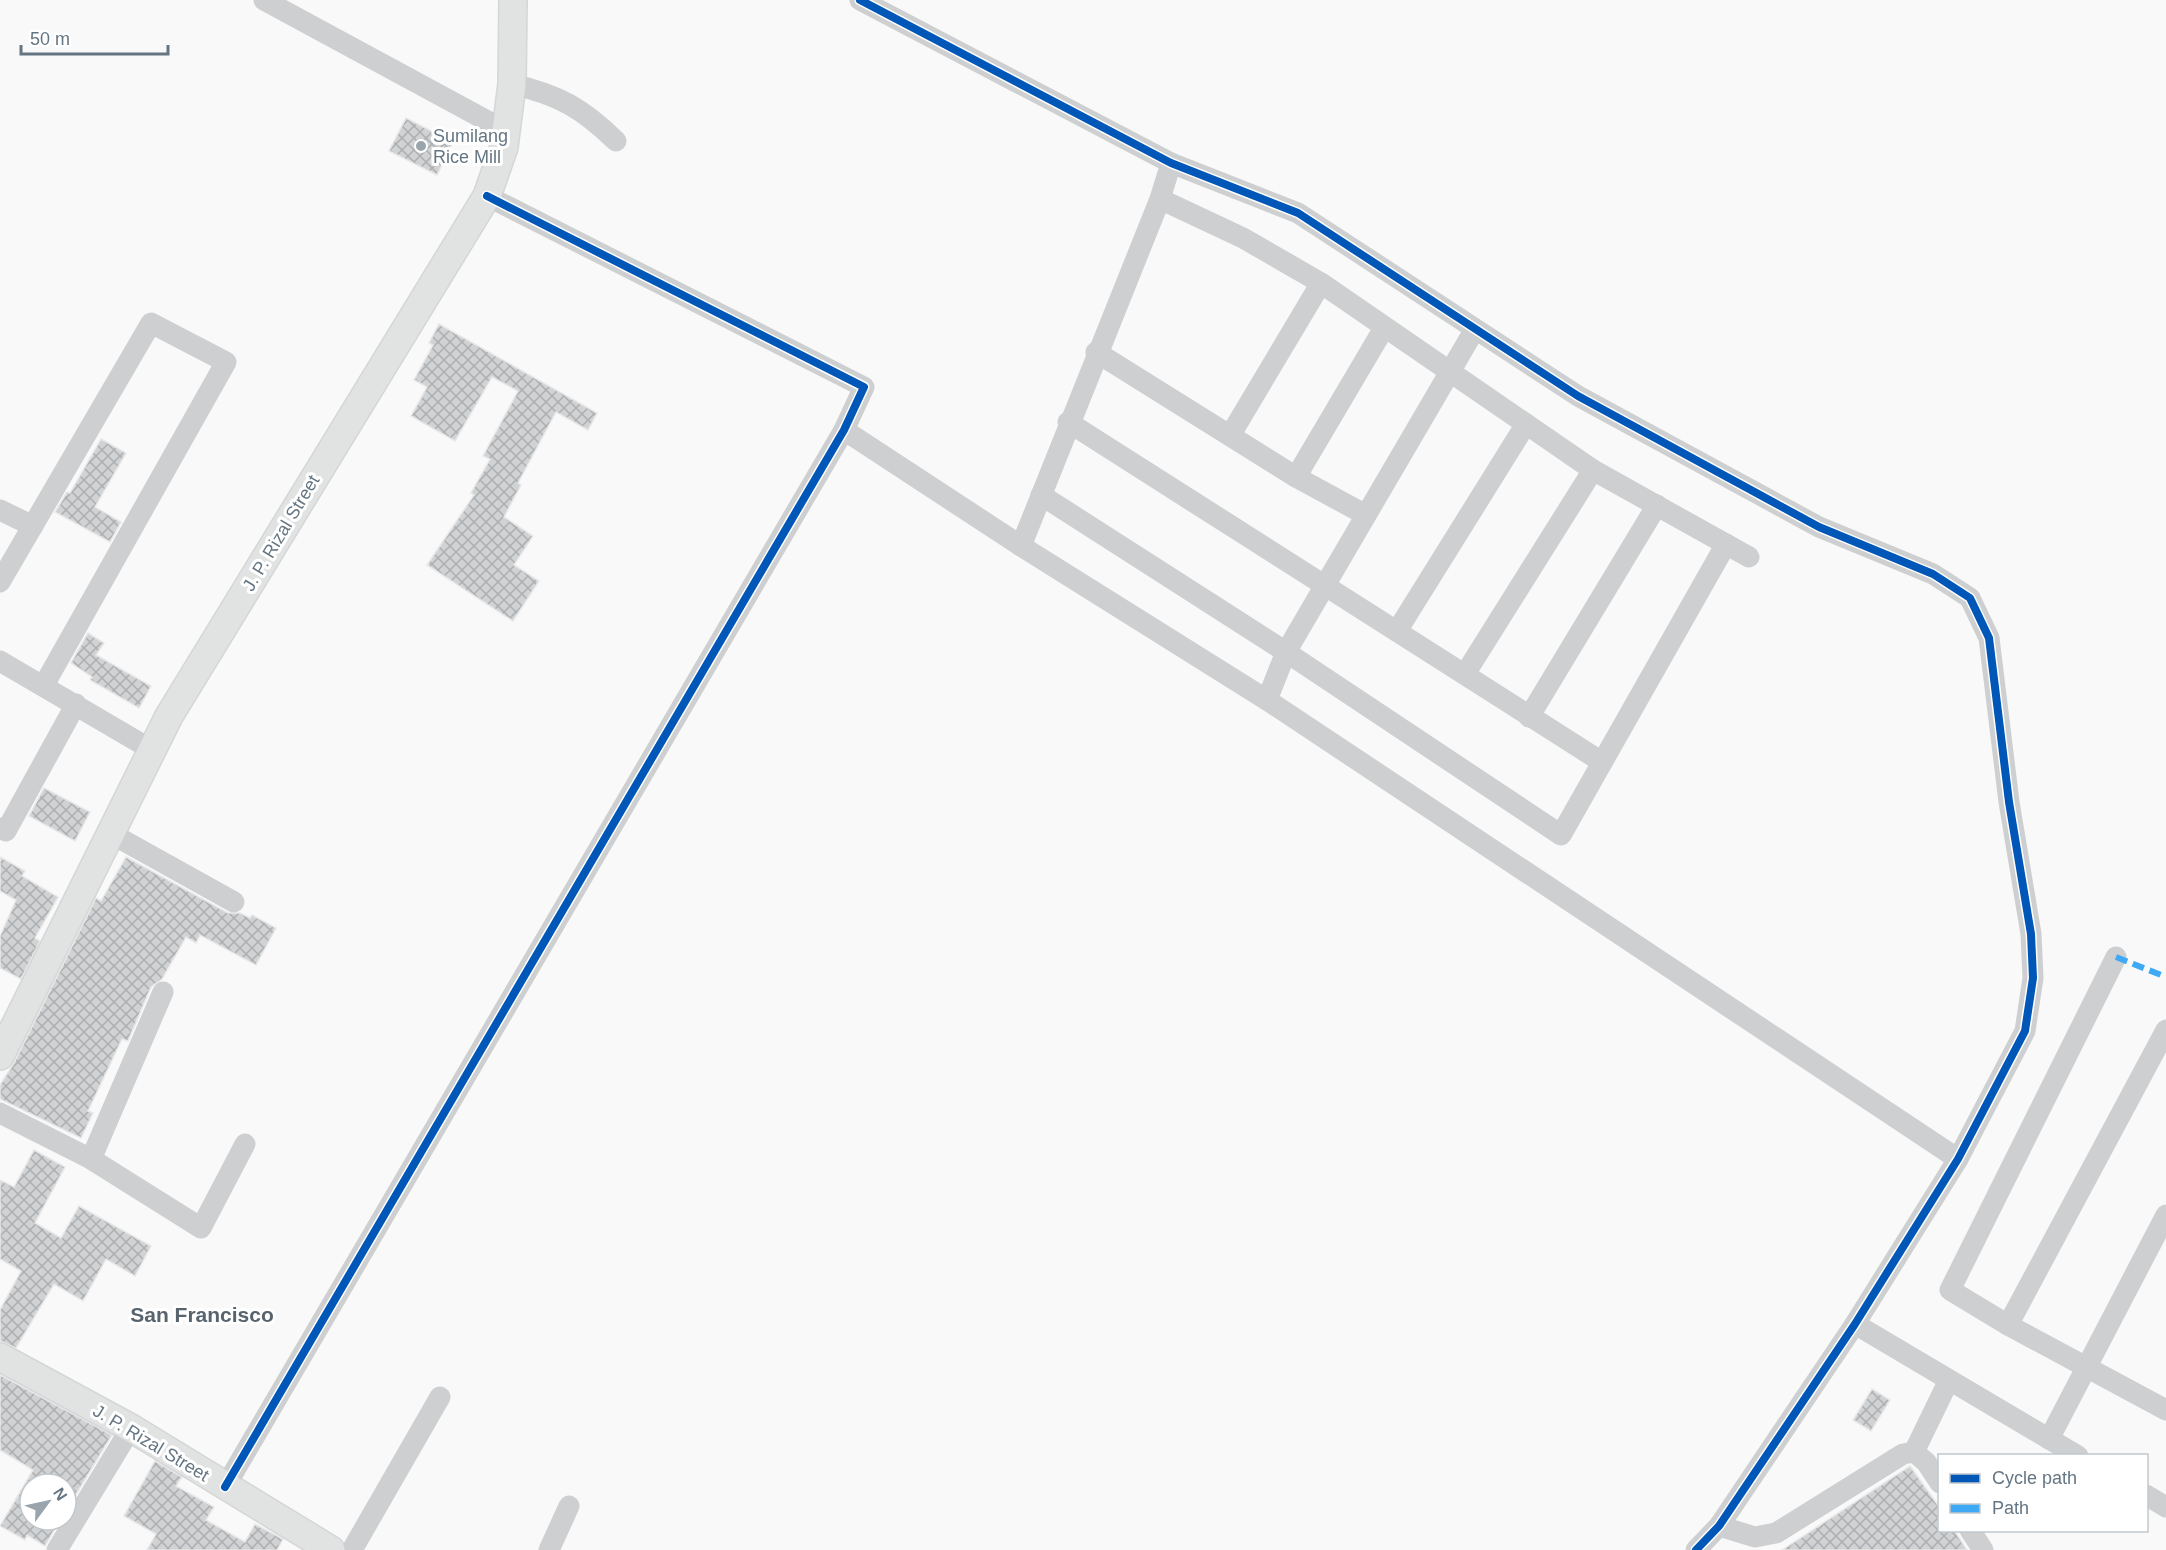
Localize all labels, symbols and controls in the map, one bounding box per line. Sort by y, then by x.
scale bar [21,18,168,56]
text: 50 m [30,29,70,49]
place label: Sumilang Rice Mill [433,126,508,167]
marker: Sumilang Rice Mill [414,139,428,153]
street label: J. P. Rizal Street [239,471,323,595]
district label: San Francisco [130,1303,274,1326]
street label: J. P. Rizal Street [89,1401,213,1485]
legend [1938,1454,2148,1532]
text: Cycle path [1992,1468,2077,1488]
north arrow [18,1472,78,1532]
text: N [50,1485,70,1504]
text: Path [1992,1498,2029,1518]

